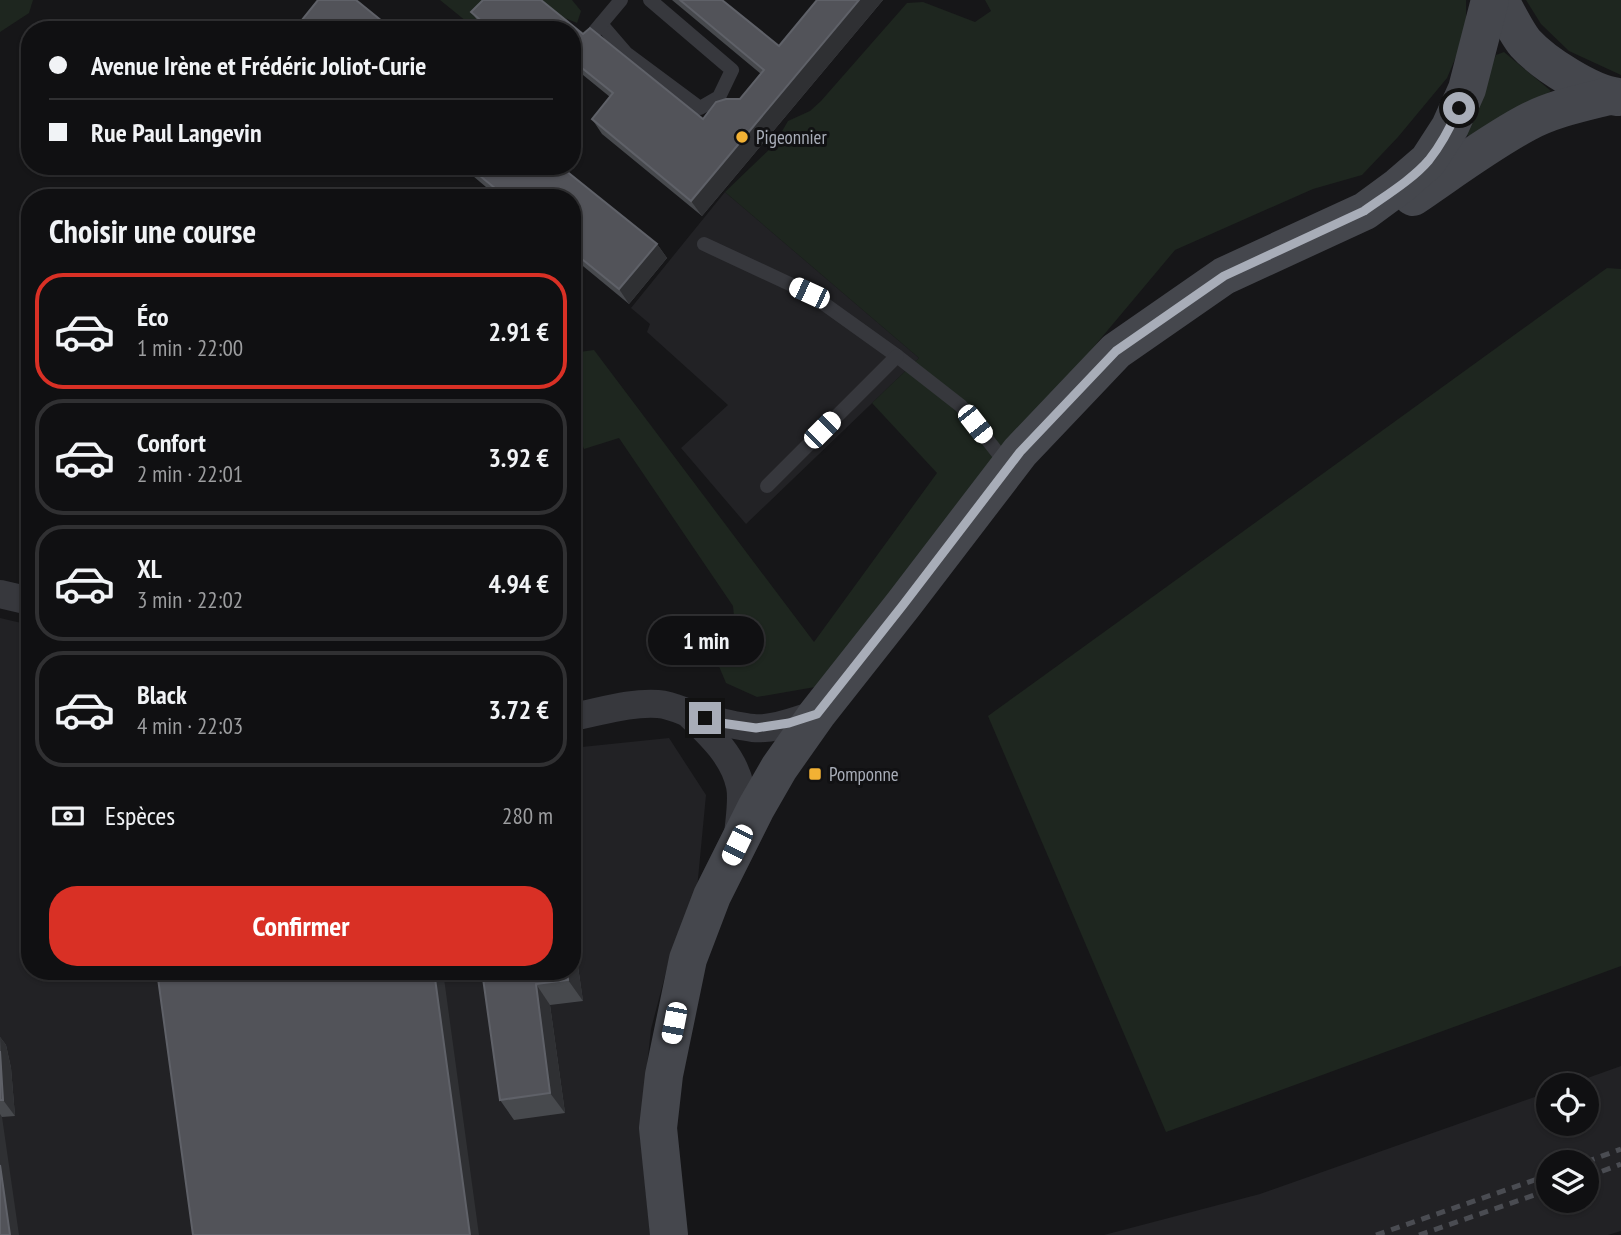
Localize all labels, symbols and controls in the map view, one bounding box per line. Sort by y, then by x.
text: Avenue Irène et Frédéric Joliot-Curie [91,49,426,82]
route start [1443,92,1475,124]
text: Rue Paul Langevin [91,116,262,149]
place label: Pigeonnier [756,125,827,149]
marker: Pigeonnier [734,129,750,145]
text: Choisir une course [49,210,256,252]
car [786,275,833,311]
icon: car [53,300,116,363]
text: Éco [137,300,169,333]
text: 2.91 € [488,315,549,348]
text: 1 min · 22:00 [137,333,243,362]
car [954,401,997,447]
car [800,408,845,452]
icon: car [53,426,116,489]
text: Confort [137,426,206,459]
text: 3.92 € [488,441,549,474]
text: 2 min · 22:01 [137,459,243,488]
icon: car [53,552,116,615]
text: XL [137,552,162,585]
text: 4.94 € [488,567,549,600]
text: 3 min · 22:02 [137,585,243,614]
callout: 1 min [647,616,763,666]
text: 1 min [683,626,729,655]
icon: car [53,678,116,741]
text: Black [137,678,187,711]
text: 3.72 € [488,693,549,726]
route end [689,702,721,734]
text: 4 min · 22:03 [137,711,243,740]
place label: Pomponne [829,762,899,786]
marker: Pomponne [807,766,823,782]
icon: cash [49,797,87,835]
text: Espèces [105,799,175,832]
text: 280 m [502,801,553,830]
car [719,822,756,868]
button: Confirmer [49,886,553,966]
car [660,1000,689,1046]
map controls [1536,1073,1599,1213]
button: locate [1536,1073,1599,1136]
button: layers [1536,1150,1599,1213]

